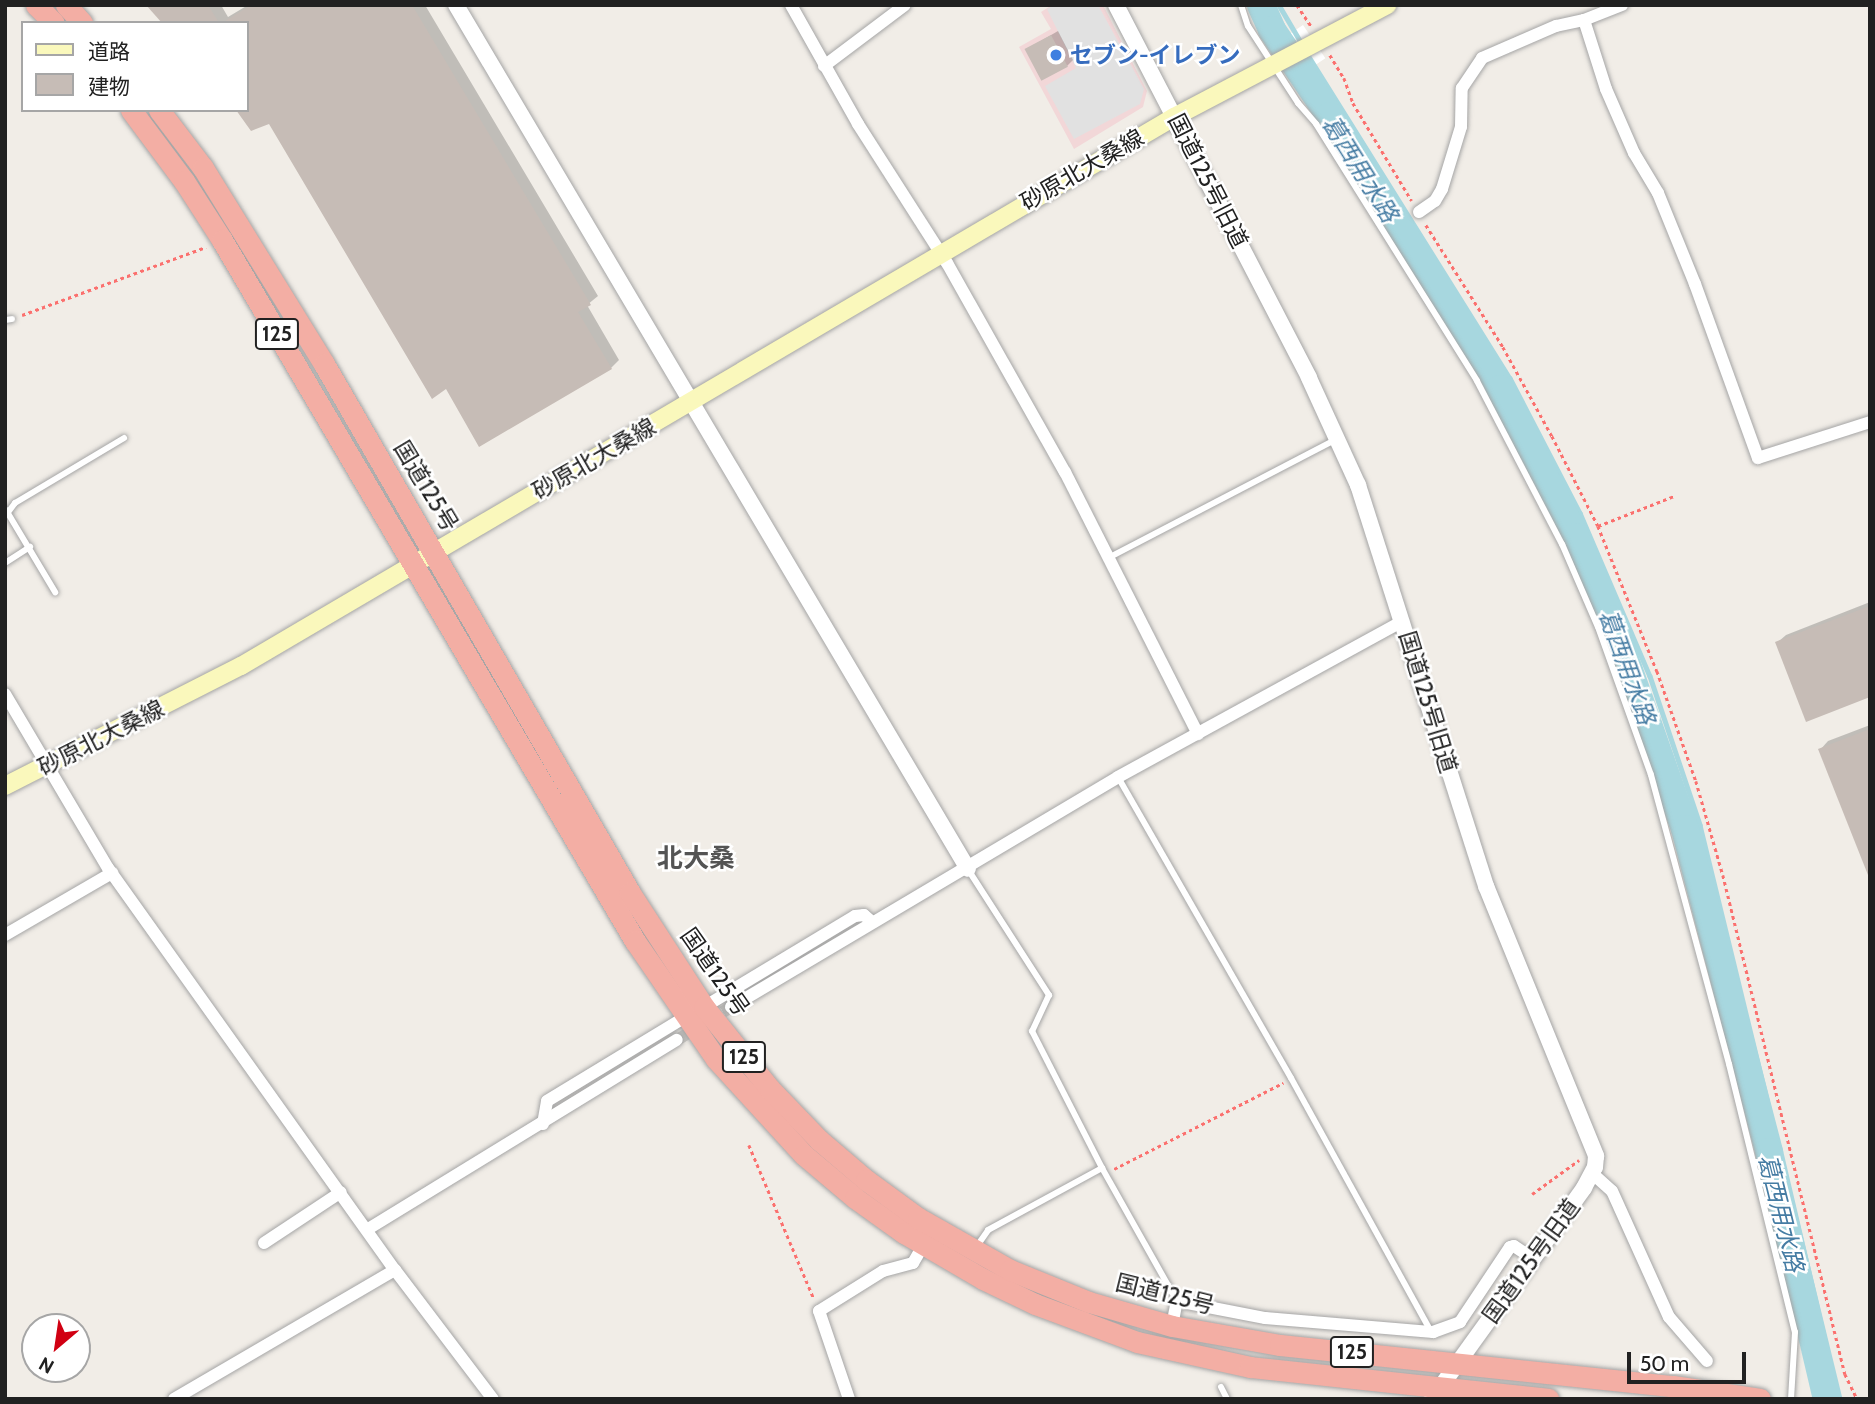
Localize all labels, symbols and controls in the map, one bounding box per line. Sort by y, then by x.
legend [21,21,248,112]
text: 道路 [88,39,130,64]
place label: セブン-イレブン [1070,41,1241,69]
marker: セブン-イレブン [1048,47,1064,63]
text: 建物 [88,74,130,99]
street label: 国道125号旧道 [1162,109,1254,253]
water label: 葛西用水路 [1316,110,1404,228]
street label: 砂原北大桑線 [1015,124,1149,216]
road number: 125 [254,316,300,352]
street label: 砂原北大桑線 [527,413,661,505]
street label: 国道125号 [388,436,464,536]
water label: 葛西用水路 [1593,606,1661,728]
street label: 国道125号旧道 [1393,628,1463,776]
street label: 砂原北大桑線 [33,694,169,782]
district label: 北大桑 [657,843,735,875]
street label: 国道125号 [675,923,755,1021]
road number: 125 [721,1040,767,1074]
water label: 葛西用水路 [1753,1151,1809,1275]
street label: 国道125号旧道 [1477,1193,1585,1329]
street label: 国道125号 [1113,1268,1217,1320]
north arrow [21,1313,91,1383]
road number: 125 [1329,1334,1375,1370]
scale bar [1630,1338,1749,1382]
text: 50 m [1640,1351,1689,1376]
text: N [35,1352,58,1378]

